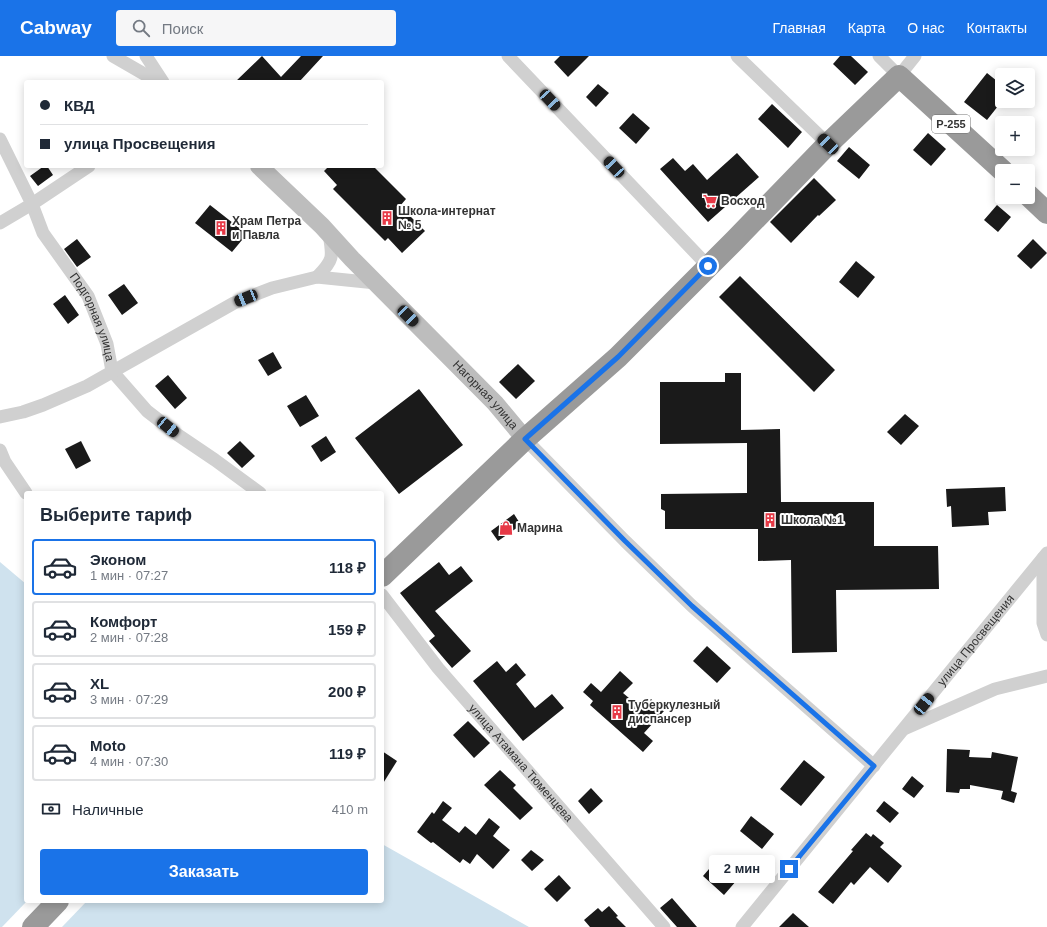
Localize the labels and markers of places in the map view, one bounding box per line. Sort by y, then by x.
supermarket icon: Восход [702,193,718,209]
place label: Восход [721,194,765,208]
place label: Школа-интернат № 5 [398,204,496,232]
building icon: Школа-интернат № 5 [379,210,395,226]
place label: Храм Петра и Павла [232,214,302,242]
building icon: Храм Петра и Павла [213,220,229,236]
building icon: Школа №1 [762,512,778,528]
place label: Школа №1 [781,513,844,527]
shop icon: Марина [498,520,514,536]
place label: Марина [517,521,563,535]
place label: Туберкулезный диспансер [628,698,720,726]
building icon: Туберкулезный диспансер [609,704,625,720]

